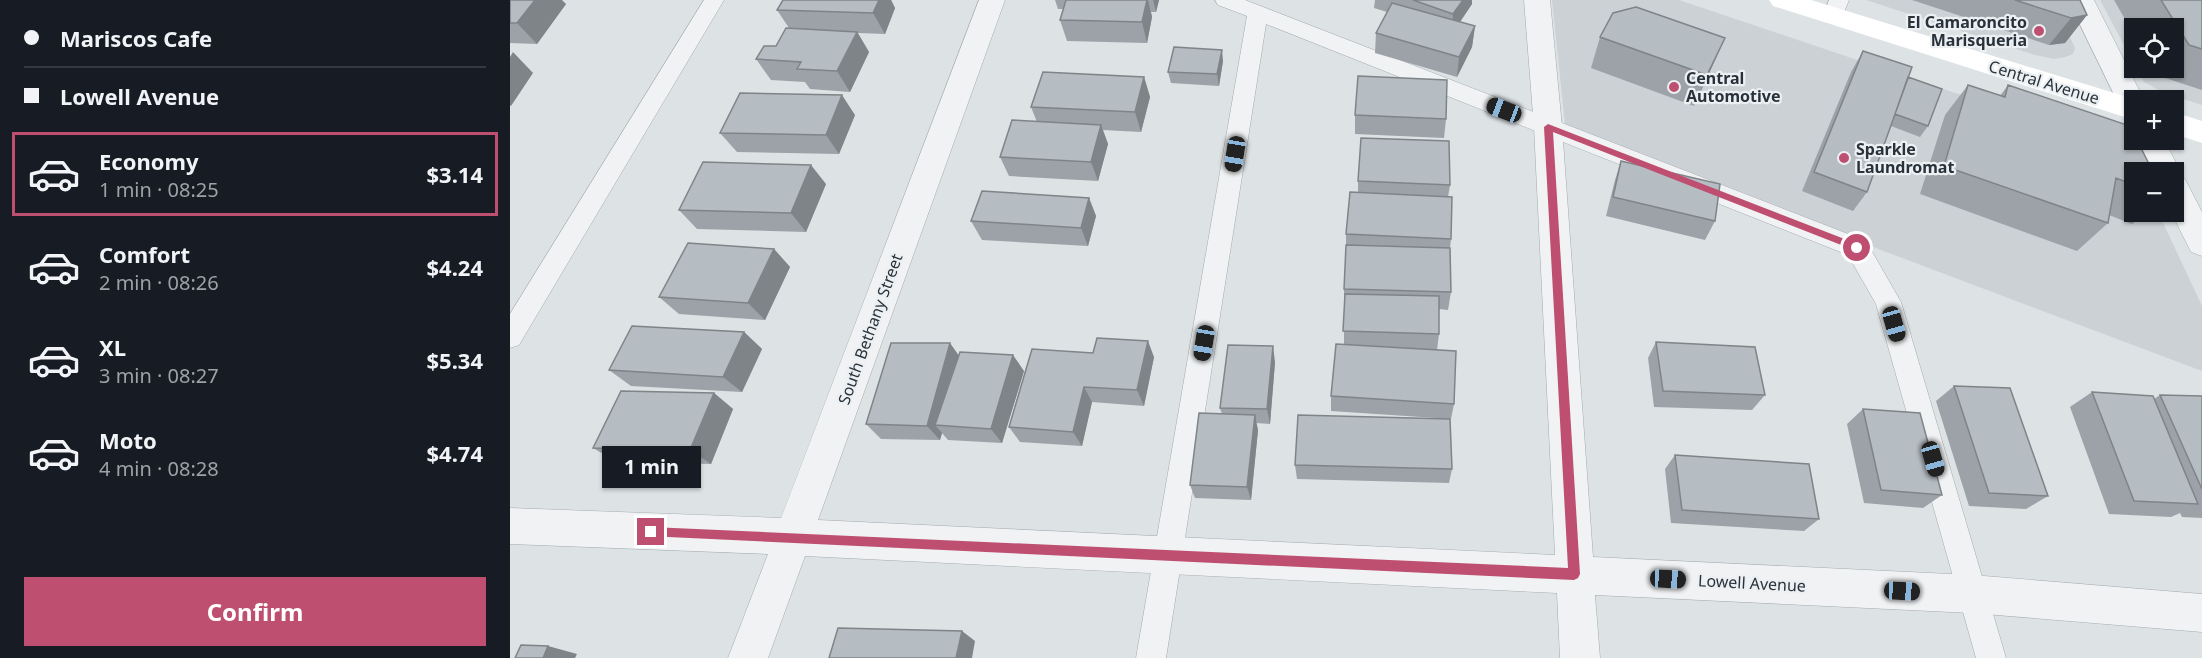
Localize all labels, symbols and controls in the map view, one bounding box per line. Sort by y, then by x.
place label: El Camaroncito Marisqueria [1907,11,2027,51]
map controls [2124,18,2184,222]
button: locate [2124,18,2184,78]
text: Mariscos Cafe [60,23,212,53]
marker: El Camaroncito Marisqueria [2032,24,2046,38]
street label: Central Avenue [1986,55,2102,109]
place label: Central Automotive [1686,67,1780,107]
marker: Central Automotive [1667,80,1681,94]
text: Lowell Avenue [60,81,219,111]
button: + [2124,90,2184,150]
car [1484,95,1524,125]
car [1223,135,1247,173]
place label: Sparkle Laundromat [1856,138,1954,178]
text: Economy [99,146,198,176]
icon: car [27,147,81,201]
marker: Sparkle Laundromat [1837,151,1851,165]
text: $3.14 [426,159,483,189]
button: − [2124,162,2184,222]
text: 1 min · 08:25 [99,176,219,203]
route start [1843,234,1870,261]
text: Comfort [99,239,190,269]
icon: car [27,240,81,294]
street label: South Bethany Street [832,250,908,408]
text: $4.24 [426,252,483,282]
text: 2 min · 08:26 [99,269,219,296]
car [1880,304,1908,344]
car [1192,324,1216,362]
text: XL [99,332,126,362]
icon: car [27,333,81,387]
text: $5.34 [426,345,483,375]
text: 3 min · 08:27 [99,362,219,389]
text: Moto [99,425,157,455]
icon: car [27,426,81,480]
text: $4.74 [426,438,483,468]
car [1919,439,1947,479]
callout: 1 min [602,445,700,487]
text: 1 min [624,453,679,480]
text: 4 min · 08:28 [99,455,219,482]
route end [637,518,664,545]
car [1650,569,1686,589]
street label: Lowell Avenue [1698,569,1806,597]
button: Confirm [24,577,486,646]
car [1884,581,1920,601]

